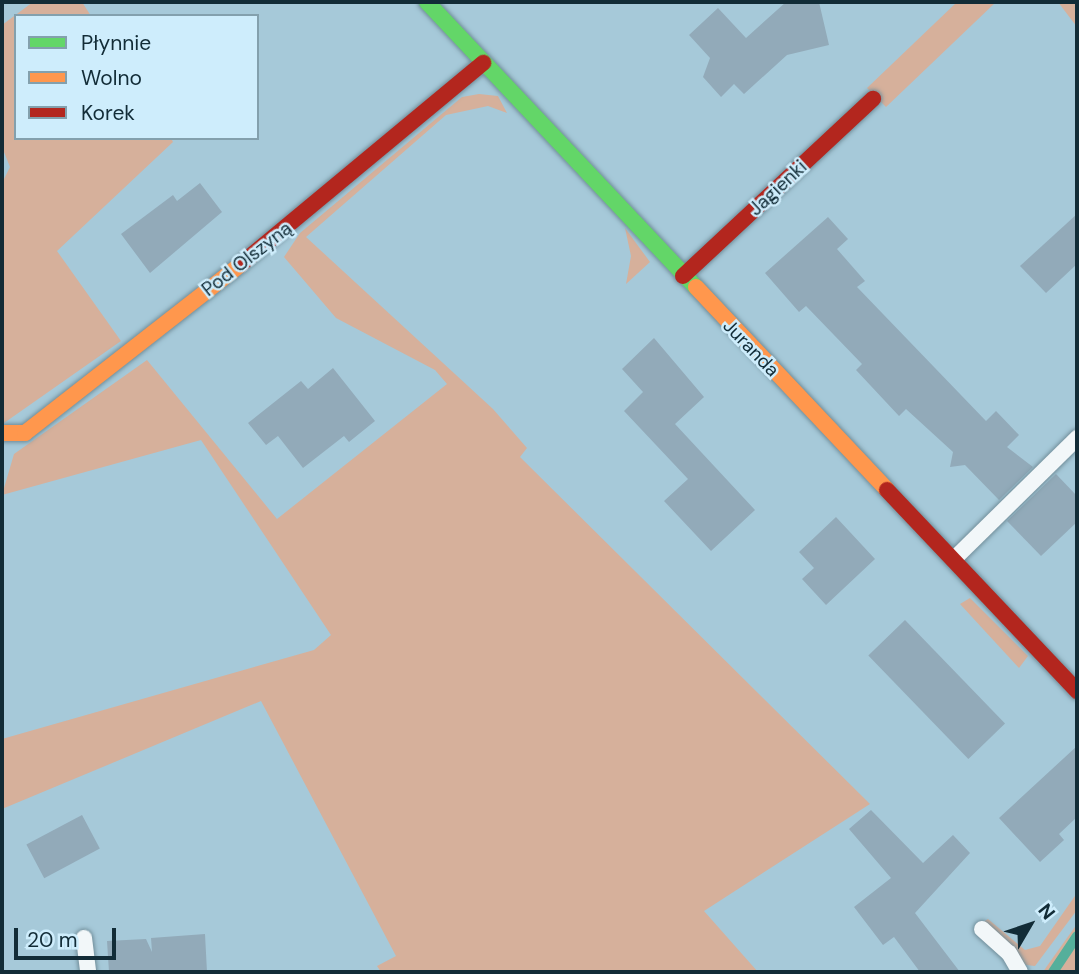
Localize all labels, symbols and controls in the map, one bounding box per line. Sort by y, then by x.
legend [14,14,259,140]
text: Płynnie [81,29,151,57]
text: Wolno [81,64,142,92]
text: Korek [81,99,135,127]
street label: Jagienki [744,156,812,220]
street label: Pod Olszyną [198,217,296,301]
street label: Juranda [718,315,784,381]
north arrow [995,890,1065,960]
text: N [1033,898,1061,925]
scale bar [18,914,119,958]
text: 20 m [27,926,78,954]

